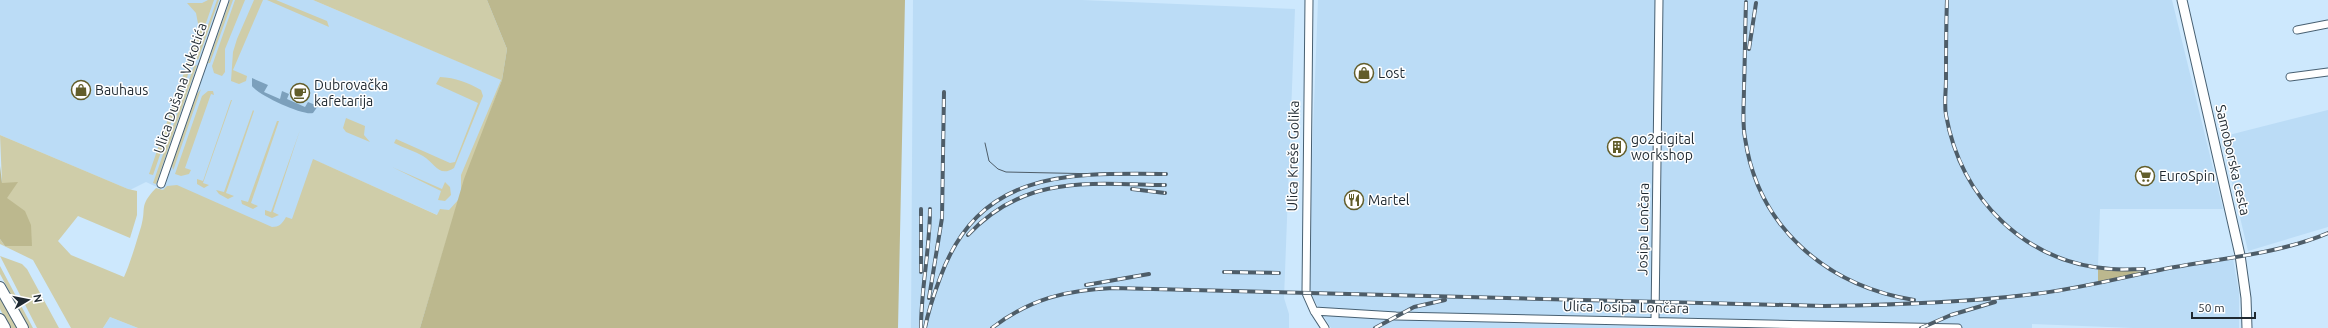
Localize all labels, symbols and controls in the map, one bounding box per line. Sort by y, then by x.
street label: Ulica Dušana Vukotića [150,20,210,156]
shop icon: Lost [1353,62,1375,84]
place label: Lost [1378,65,1405,81]
place label: Dubrovačka kafetarija [314,77,388,109]
shop icon: Bauhaus [70,79,92,101]
place label: Bauhaus [95,82,148,98]
cafe icon: Dubrovačka kafetarija [289,82,311,104]
street label: Ulica Kreše Golika [1284,100,1302,212]
street label: Samoborska cesta [2212,103,2254,217]
place label: go2digital workshop [1631,131,1695,163]
building icon: go2digital workshop [1606,136,1628,158]
supermarket icon: EuroSpin [2134,165,2156,187]
place label: EuroSpin [2159,168,2215,184]
street label: Josipa Lončara [1634,183,1652,275]
restaurant icon: Martel [1343,189,1365,211]
place label: Martel [1368,192,1410,208]
north arrow [8,280,48,320]
text: N [31,293,44,303]
scale bar [2192,294,2255,320]
street label: Ulica Josipa Lončara [1563,298,1689,316]
text: 50 m [2198,301,2225,314]

